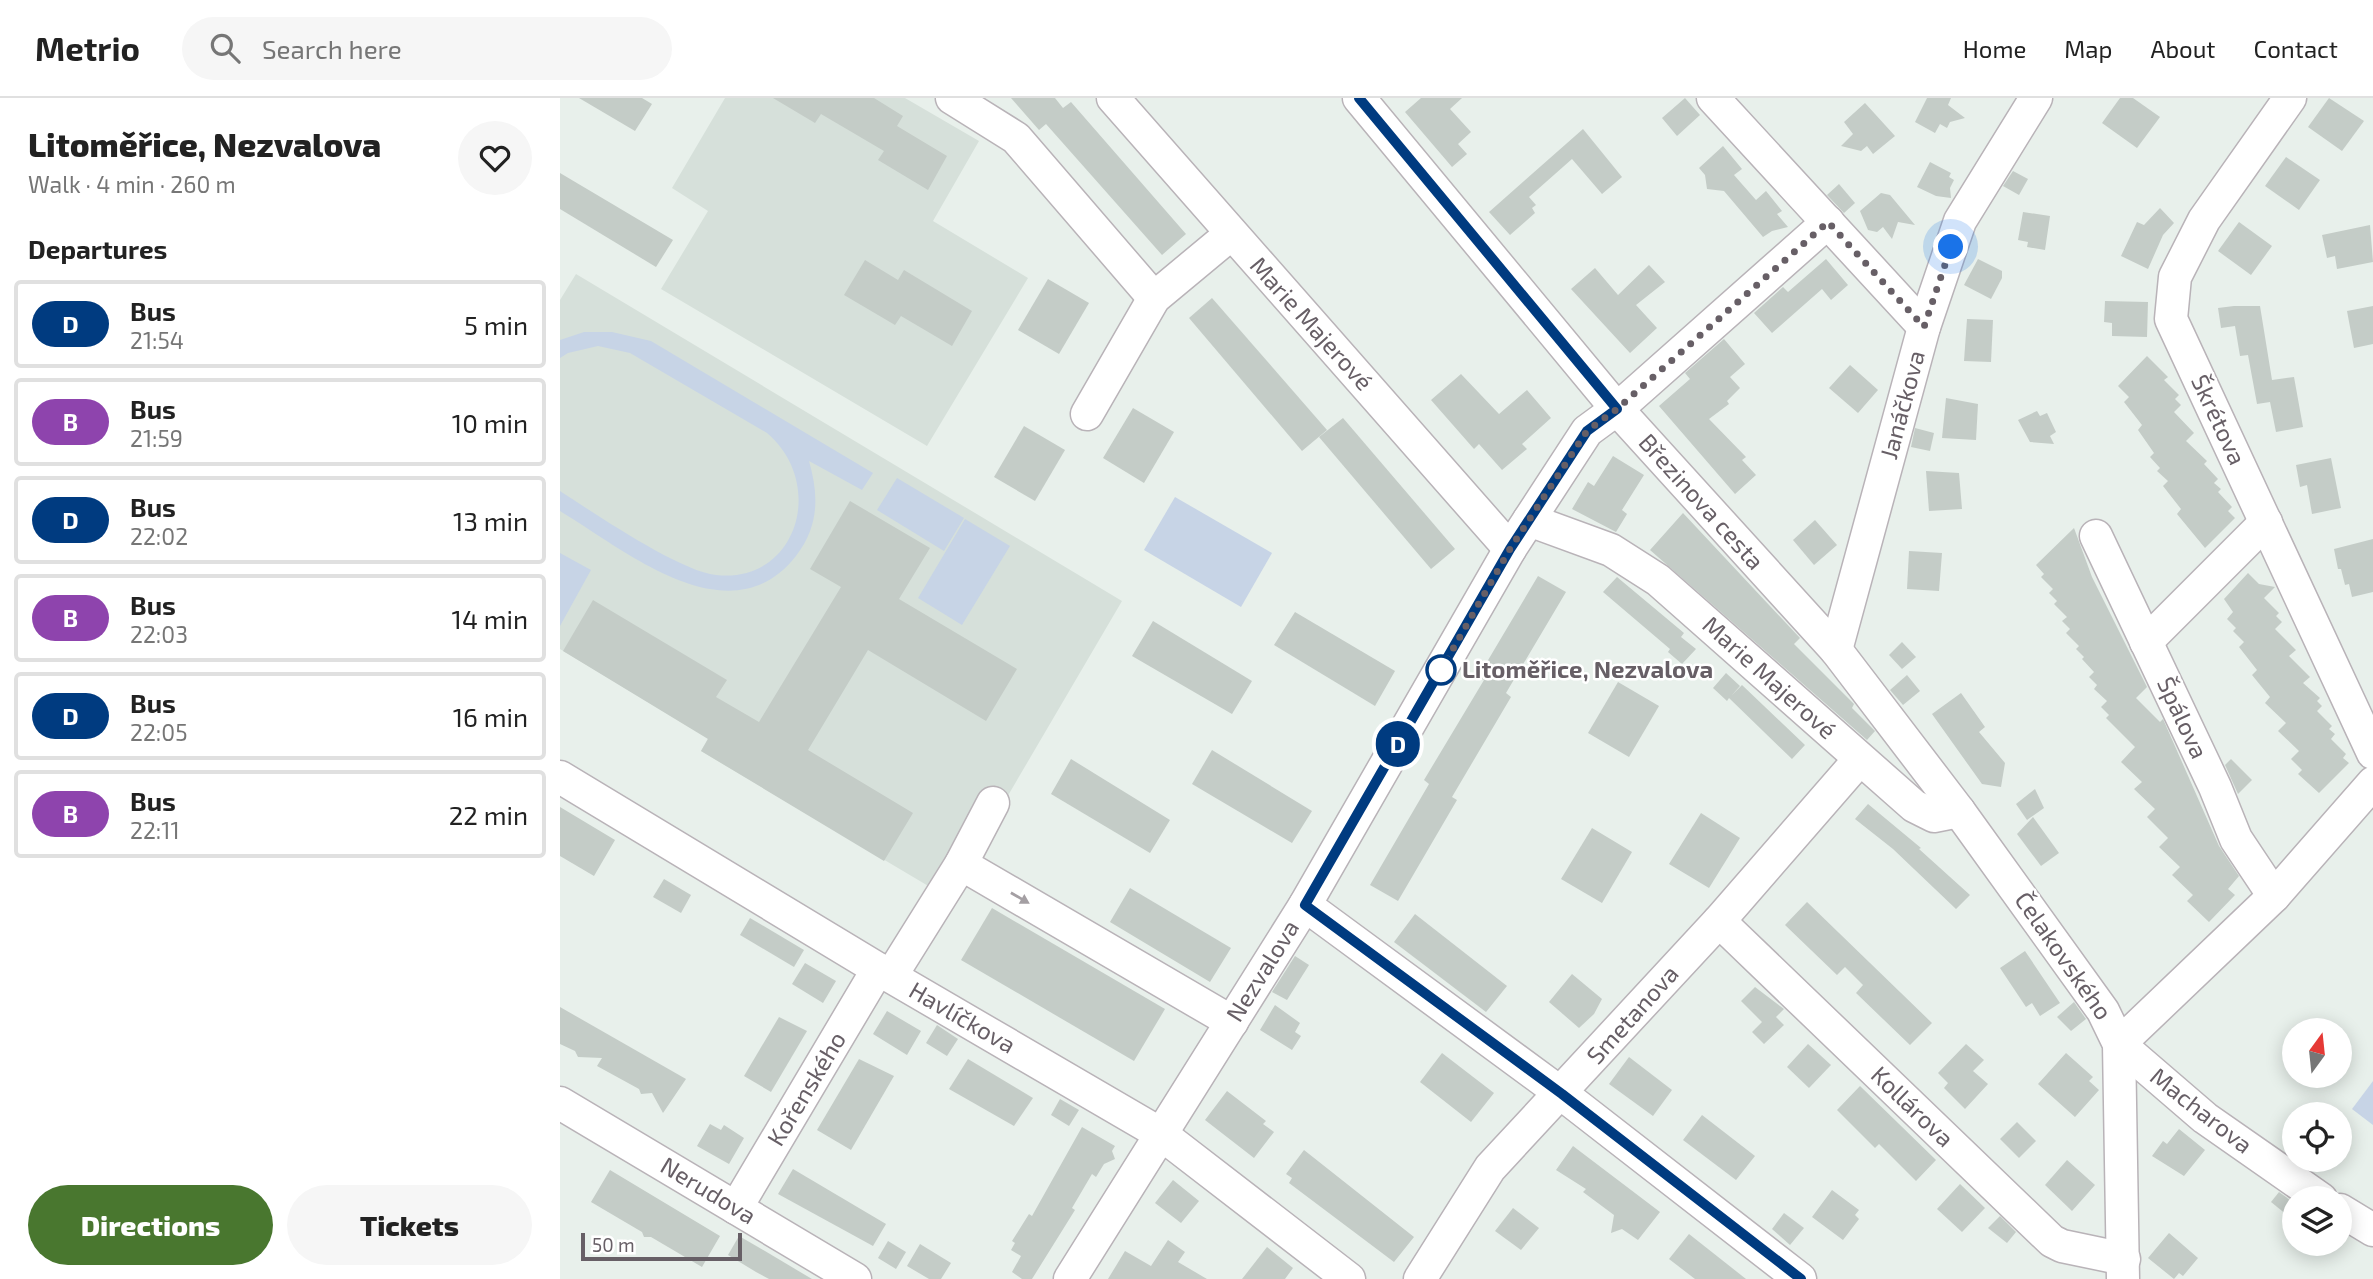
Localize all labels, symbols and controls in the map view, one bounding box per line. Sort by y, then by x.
search box [182,17,672,80]
text: Metrio [35,28,140,68]
icon: search [206,29,244,67]
text: Search here [262,33,402,64]
text: Home [1963,34,2026,63]
text: Map [2064,34,2112,63]
text: About [2150,34,2216,63]
text: Contact [2254,34,2338,63]
button: heart [458,121,532,195]
text: Litoměřice, Nezvalova [28,124,381,164]
text: Walk · 4 min · 260 m [28,170,236,198]
your location [1933,229,1968,264]
text: Departures [28,233,167,264]
street label: Marie Majerové [1245,250,1380,396]
text: Bus [130,295,176,326]
text: D [62,309,79,338]
text: 5 min [464,309,528,340]
text: 21:54 [130,326,184,354]
street label: Janáčkova [1873,347,1930,462]
street label: Škrétova [2186,370,2253,469]
text: Bus [130,393,176,424]
text: B [63,407,78,436]
text: 10 min [452,407,528,438]
text: 21:59 [130,424,183,452]
street label: Březinova cesta [1634,427,1771,575]
text: Bus [130,491,176,522]
text: D [62,505,79,534]
text: 13 min [453,505,528,536]
text: 22:02 [130,522,188,550]
text: Bus [130,589,176,620]
text: B [63,603,78,632]
text: 14 min [452,603,528,634]
street label: Marie Majerové [1697,609,1843,744]
text: 22:03 [130,620,188,648]
place label: Litoměřice, Nezvalova [1462,654,1713,683]
marker: Litoměřice, Nezvalova [1426,655,1456,685]
street label: Špálova [2152,672,2215,763]
text: Bus [130,687,176,718]
text: D [62,701,79,730]
text: 16 min [453,701,528,732]
text: 22:05 [130,718,187,746]
line badge: D [1375,721,1421,767]
text: D [1390,729,1406,758]
text: Bus [130,785,176,816]
text: B [63,799,78,828]
text: 22 min [449,799,528,830]
text: 22:11 [130,816,180,844]
street label: Čelakovského [2009,886,2119,1025]
one-way arrow [1010,892,1030,904]
street label: Nezvalova [1219,914,1304,1026]
street label: Smetanova [1580,959,1684,1069]
street label: Havlíčkova [904,975,1021,1059]
north arrow [2282,1018,2352,1088]
map controls [2282,1018,2352,1256]
street label: Kořenského [760,1026,851,1151]
street label: Kollárova [1866,1060,1960,1152]
street label: Macharova [2145,1061,2259,1159]
button: locate [2282,1102,2352,1172]
street label: Nerudova [656,1150,762,1229]
button: Directions [28,1185,273,1265]
button: Tickets [287,1185,532,1265]
button: layers [2282,1186,2352,1256]
scale bar [581,1230,742,1262]
text: 50 m [592,1233,635,1256]

